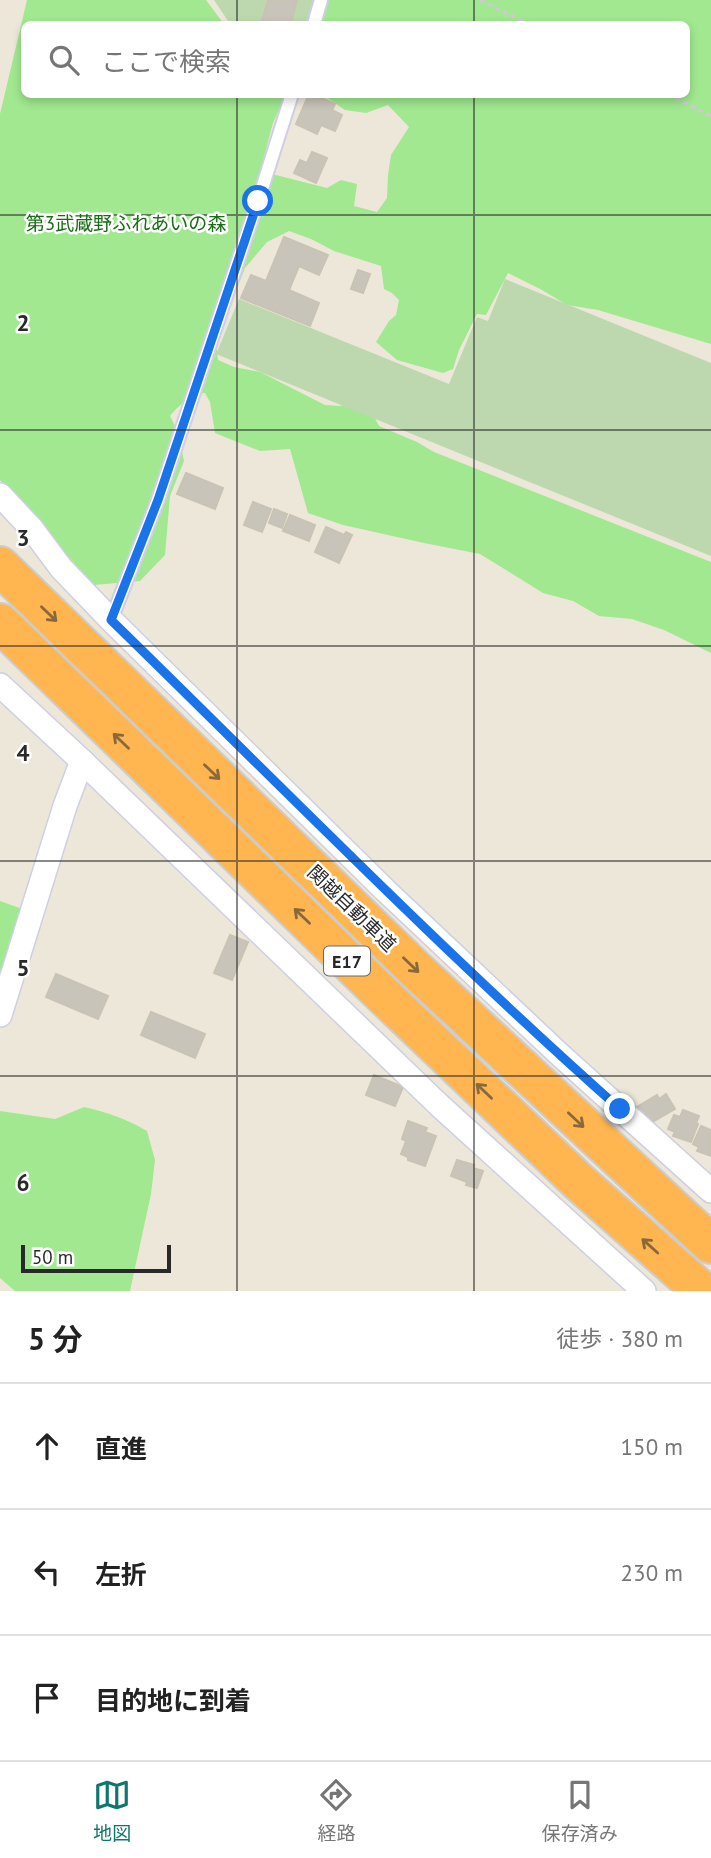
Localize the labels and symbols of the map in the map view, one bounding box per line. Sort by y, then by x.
route start [242,185,273,216]
park label: 第3武蔵野ふれあいの森 [26,211,226,235]
text: 2 [16,308,30,337]
text: 3 [16,523,30,552]
one-way arrow [40,605,57,622]
one-way arrow [113,732,130,749]
text: 4 [16,738,30,767]
one-way arrow [203,764,220,781]
street label: 関越自動車道 [303,860,401,956]
one-way arrow [294,908,311,925]
road number: E17 [324,946,370,976]
text: 5 [16,953,30,982]
one-way arrow [402,956,419,973]
one-way arrow [475,1083,492,1100]
route end [604,1093,635,1124]
one-way arrow [568,1112,585,1129]
text: 6 [16,1168,30,1197]
one-way arrow [642,1238,660,1254]
scale bar [21,1242,172,1274]

